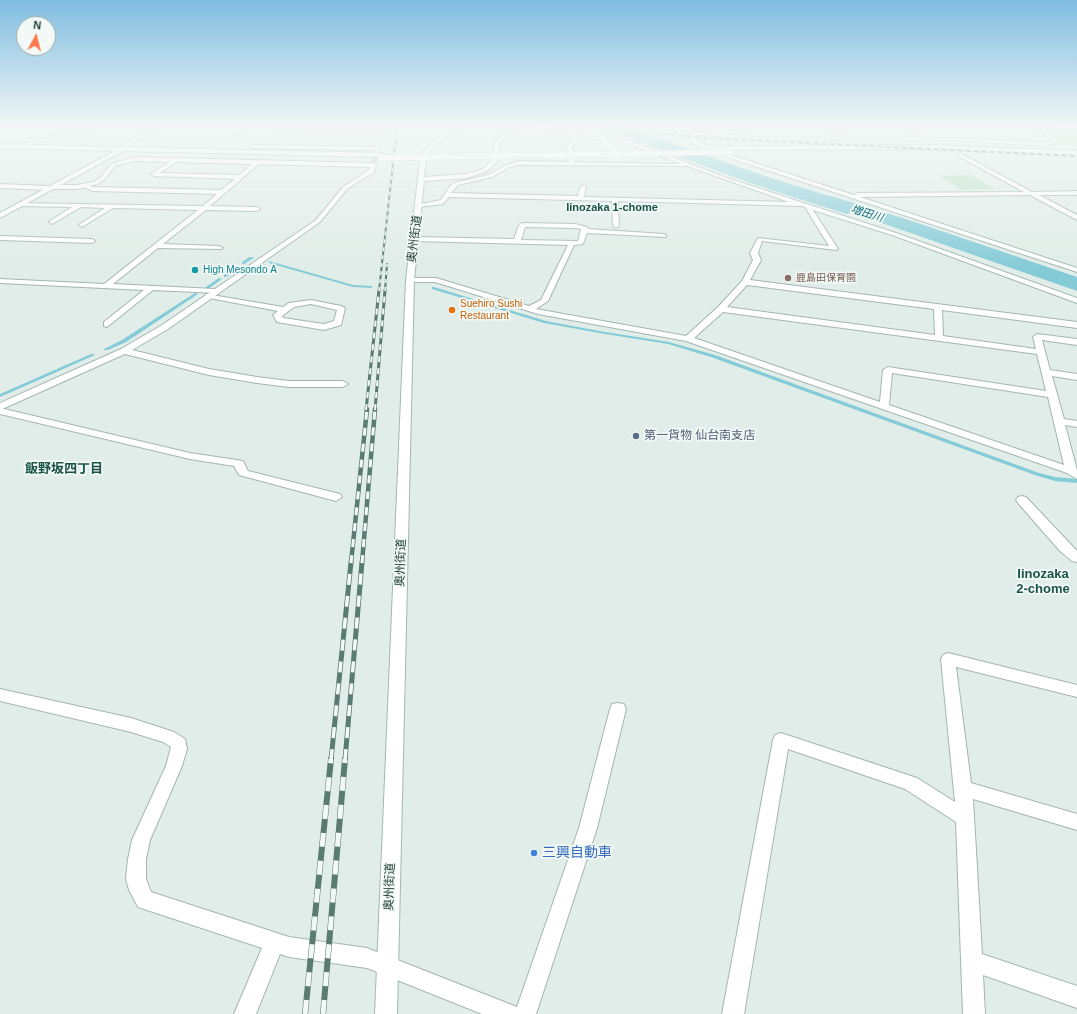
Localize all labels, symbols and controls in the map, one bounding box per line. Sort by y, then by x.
north arrow [16,16,56,56]
text: N [33,19,42,32]
district label: Iinozaka 1-chome [566,201,658,215]
water label: 増田川 [849,203,885,225]
street label: 奥州街道 [405,214,425,264]
place label: High Mesondo A [203,264,277,276]
marker: High Mesondo A [190,265,200,275]
place label: 鹿島田保育園 [796,272,856,284]
marker: 鹿島田保育園 [783,273,793,283]
place label: Suehiro Sushi Restaurant [460,298,522,322]
marker: Suehiro Sushi Restaurant [447,305,457,315]
place label: 第一貨物 仙台南支店 [644,429,755,443]
marker: 第一貨物 仙台南支店 [631,431,641,441]
district label: 飯野坂四丁目 [25,461,103,477]
street label: 奥州街道 [393,539,409,587]
district label: Iinozaka 2-chome [1016,566,1070,597]
place label: 三興自動車 [542,845,612,861]
marker: 三興自動車 [529,848,539,858]
street label: 奥州街道 [382,863,398,911]

